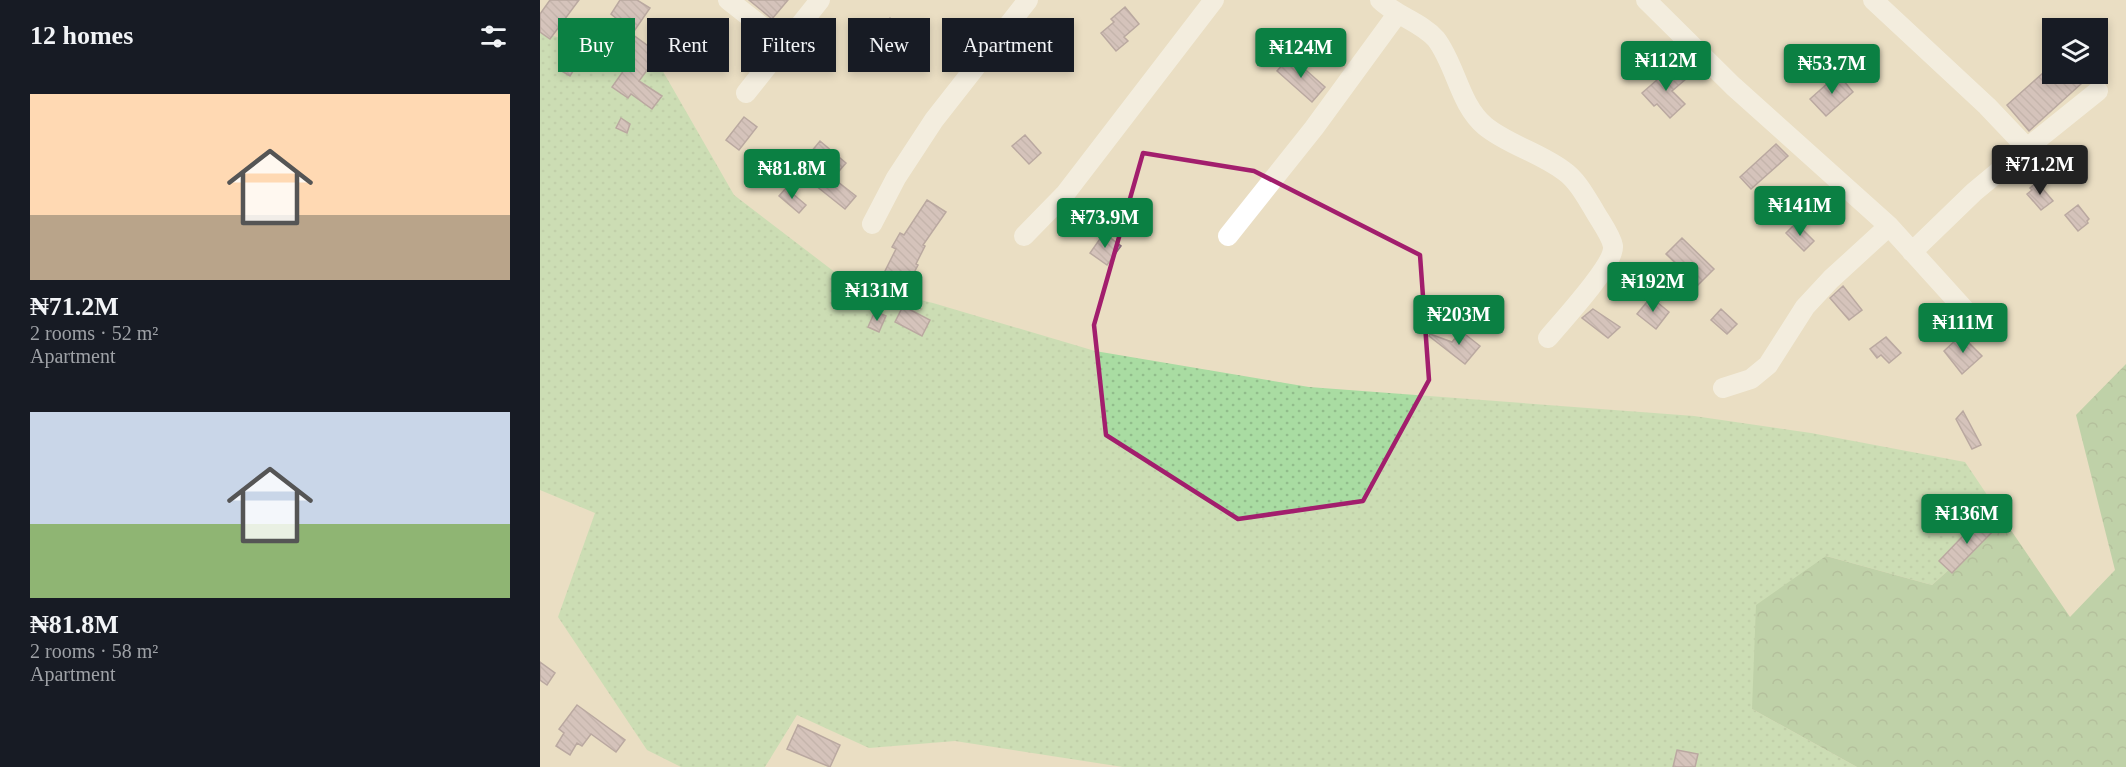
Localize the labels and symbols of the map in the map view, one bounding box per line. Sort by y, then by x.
pin: ₦124M [1259,28,1343,79]
pin: ₦112M [1624,41,1708,92]
pin: ₦53.7M [1783,44,1881,95]
pin: ₦71.2M [1991,145,2089,196]
pin: ₦81.8M [743,149,841,200]
pin: ₦141M [1758,186,1842,237]
pin: ₦73.9M [1056,198,1154,249]
pin: ₦192M [1611,262,1695,313]
pin: ₦131M [835,271,919,322]
pin: ₦203M [1417,295,1501,346]
pin: ₦111M [1921,303,2005,354]
pin: ₦136M [1925,494,2009,545]

